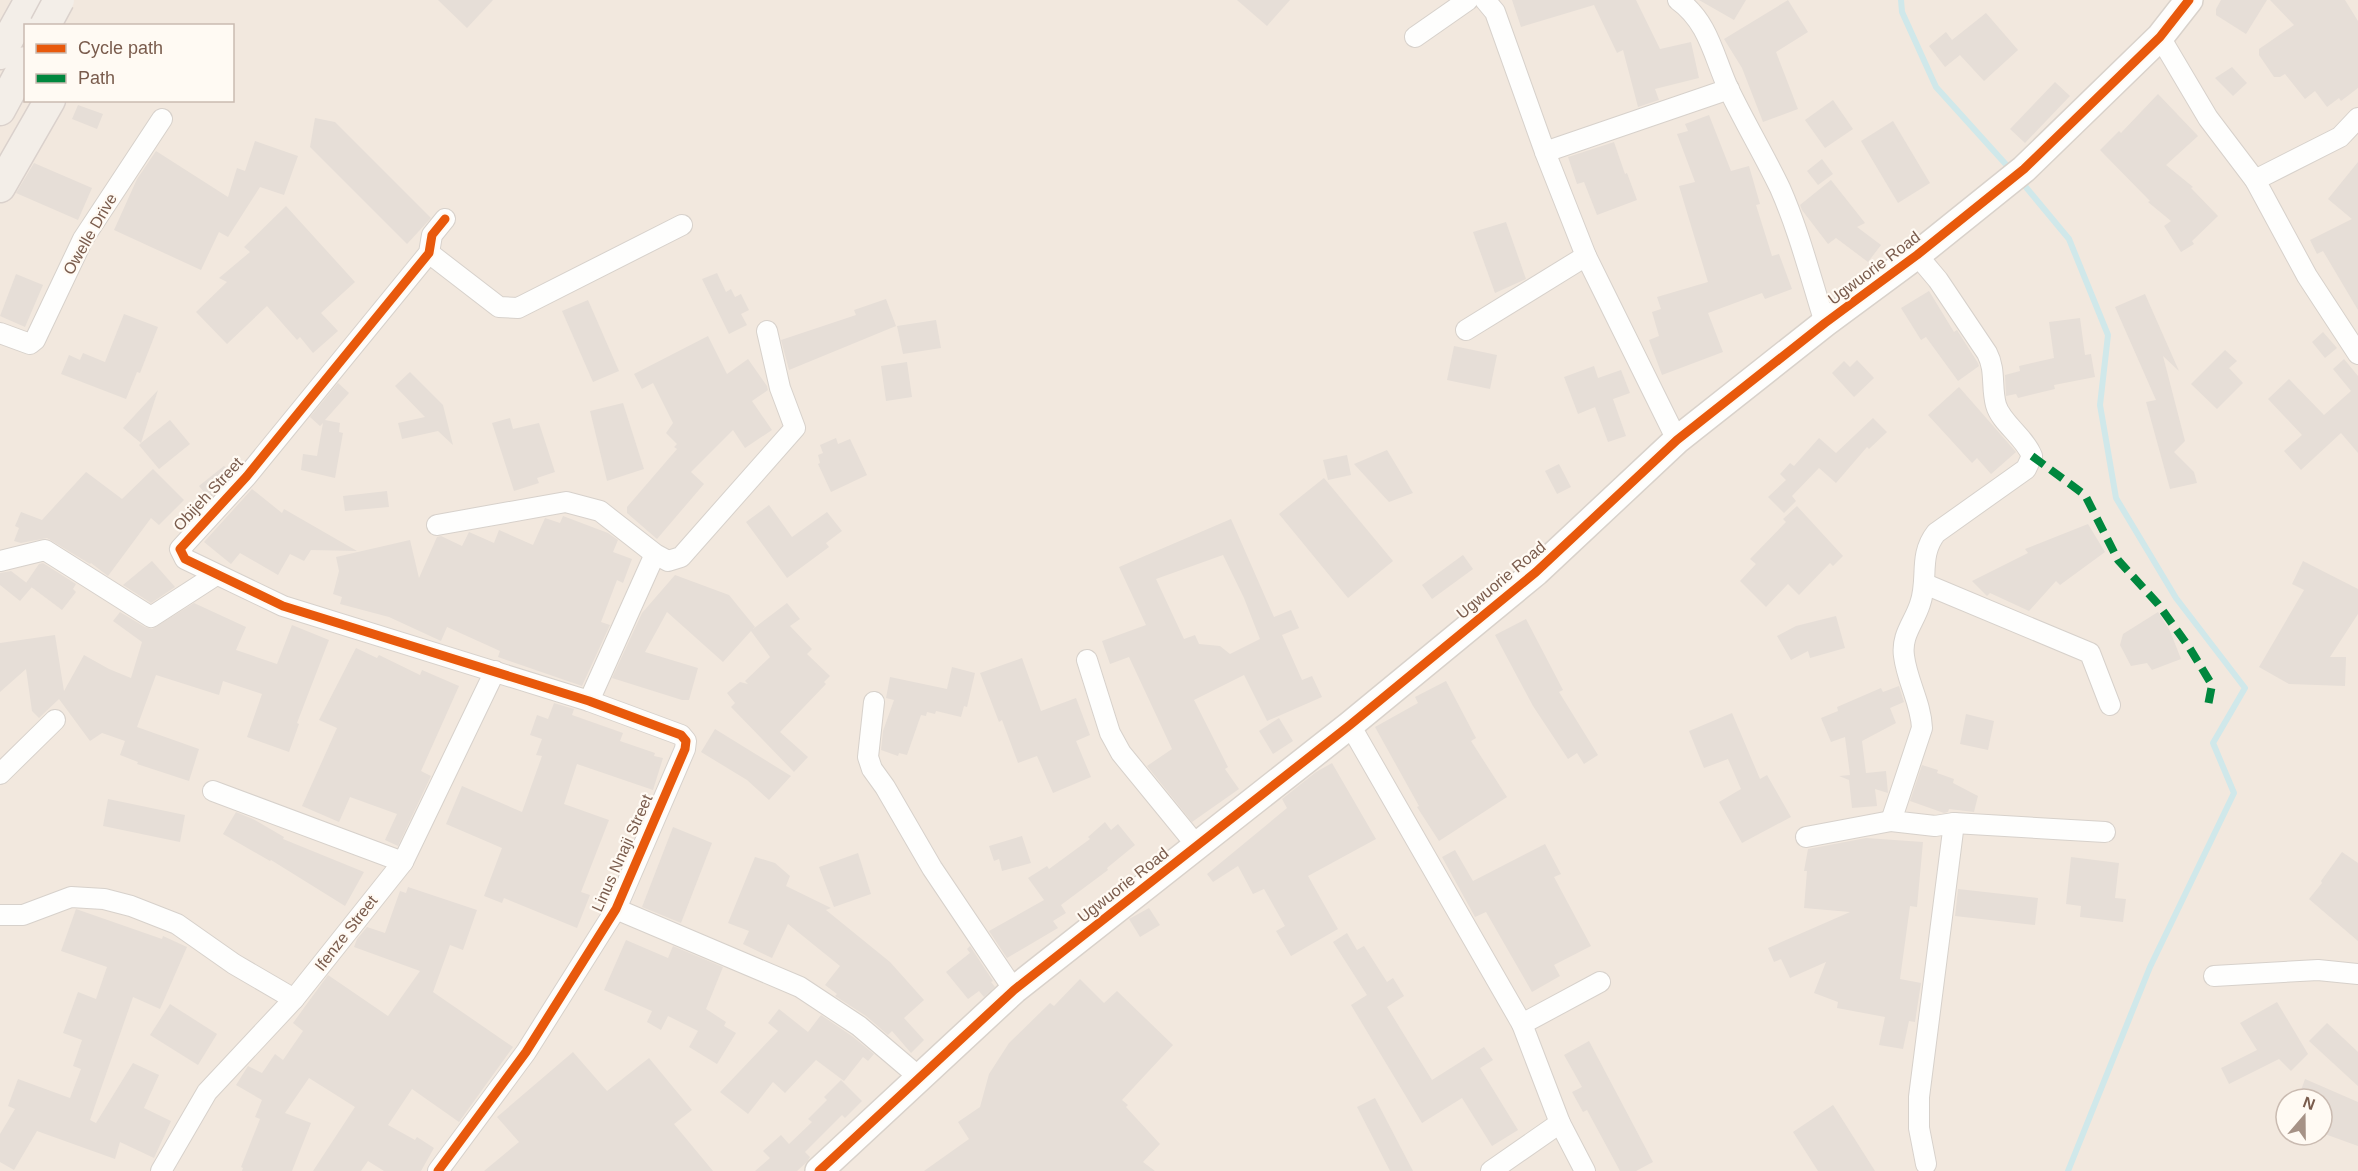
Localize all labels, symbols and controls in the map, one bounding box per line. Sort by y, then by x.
legend [24,24,234,102]
text: Cycle path [78,38,163,58]
text: Path [78,68,115,88]
street label: Owelle Drive [60,190,120,278]
street label: Ugwuorie Road [1825,228,1923,308]
street label: Obijeh Street [170,454,246,534]
street label: Ugwuorie Road [1453,538,1549,622]
street label: Linus Nnaji Street [589,791,656,914]
street label: Ugwuorie Road [1074,844,1172,926]
street label: Ifenze Street [311,892,381,974]
north arrow [2274,1087,2334,1147]
text: N [2301,1093,2317,1113]

